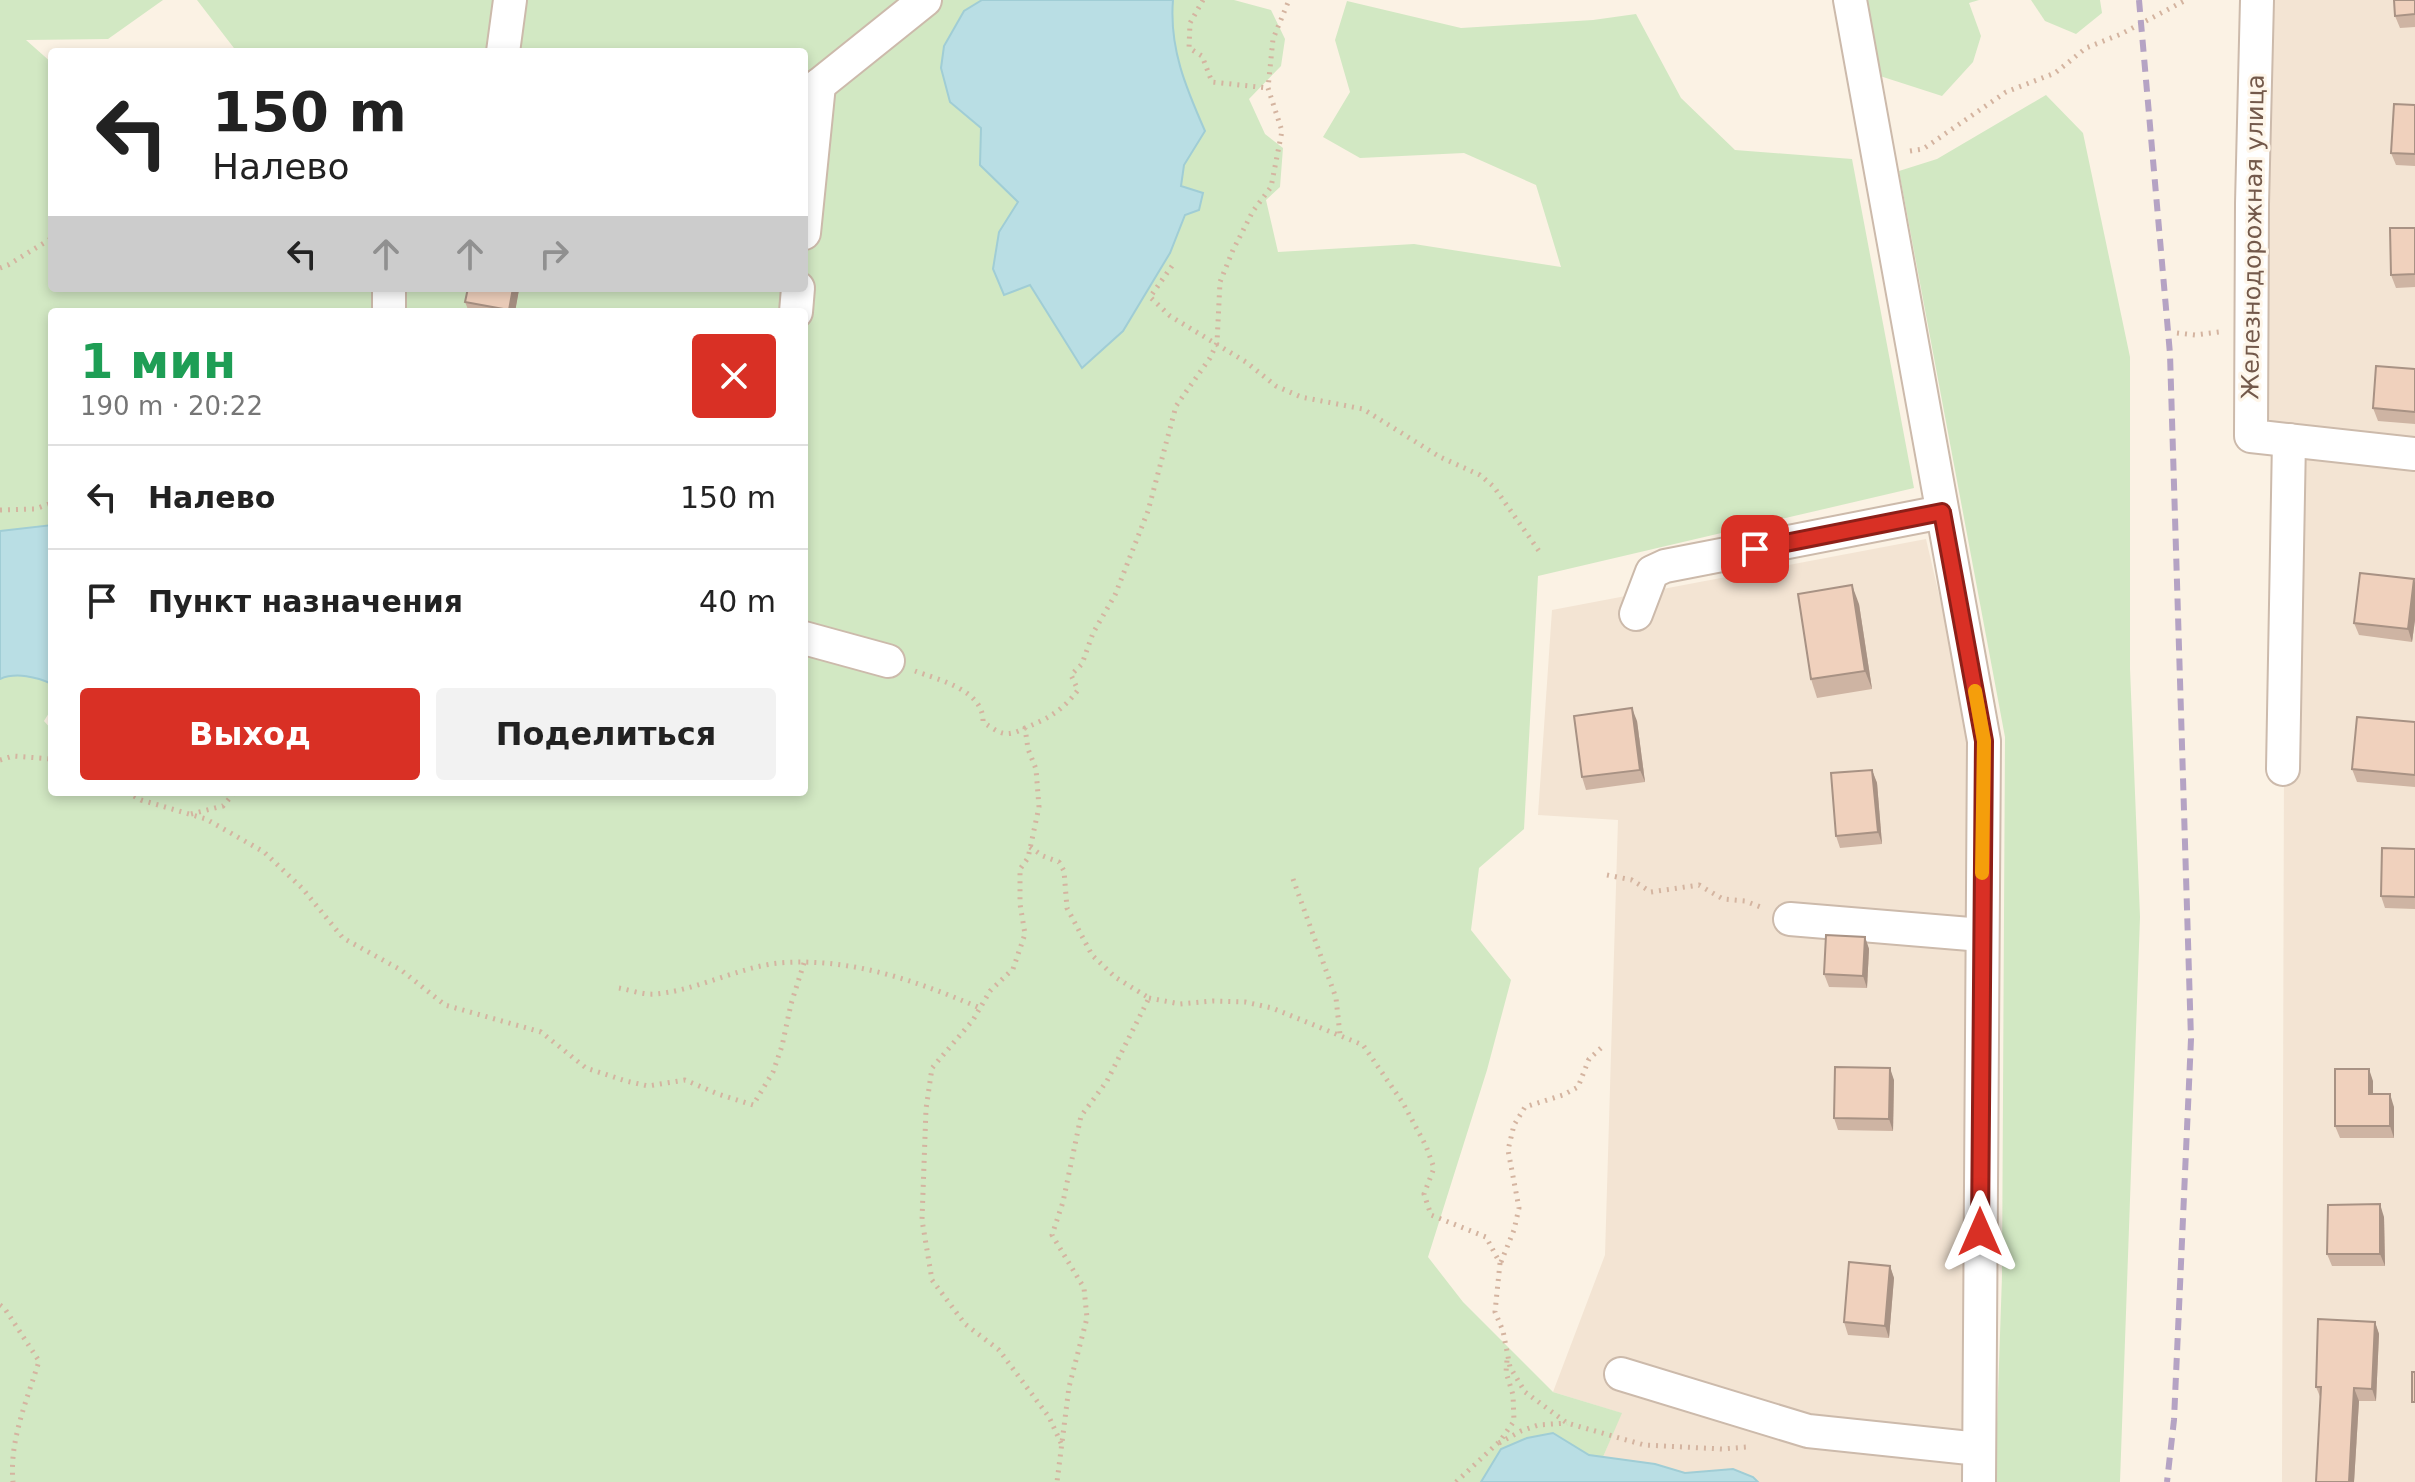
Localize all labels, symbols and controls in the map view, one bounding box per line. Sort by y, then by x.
street label: Железнодорожная улица [2236,74,2270,400]
text: 150 m [212,79,407,144]
icon: left [80,80,184,184]
text: Налево [212,146,350,187]
icon: left [280,232,324,276]
icon: ahead [364,232,408,276]
icon: ahead [448,232,492,276]
icon: right [532,232,576,276]
text: 1 мин [80,333,236,389]
button: close [692,334,776,418]
text: 190 m · 20:22 [80,391,263,421]
icon: left [80,475,124,519]
text: Налево [148,480,275,515]
text: 150 m [680,480,776,515]
pin [1721,515,1789,583]
icon: arrive [1733,527,1777,571]
icon: arrive [80,579,124,623]
text: Пункт назначения [148,584,463,619]
text: 40 m [699,584,776,619]
button: Выход [80,688,420,780]
button: Поделиться [436,688,776,780]
position arrow [1938,1190,2022,1274]

